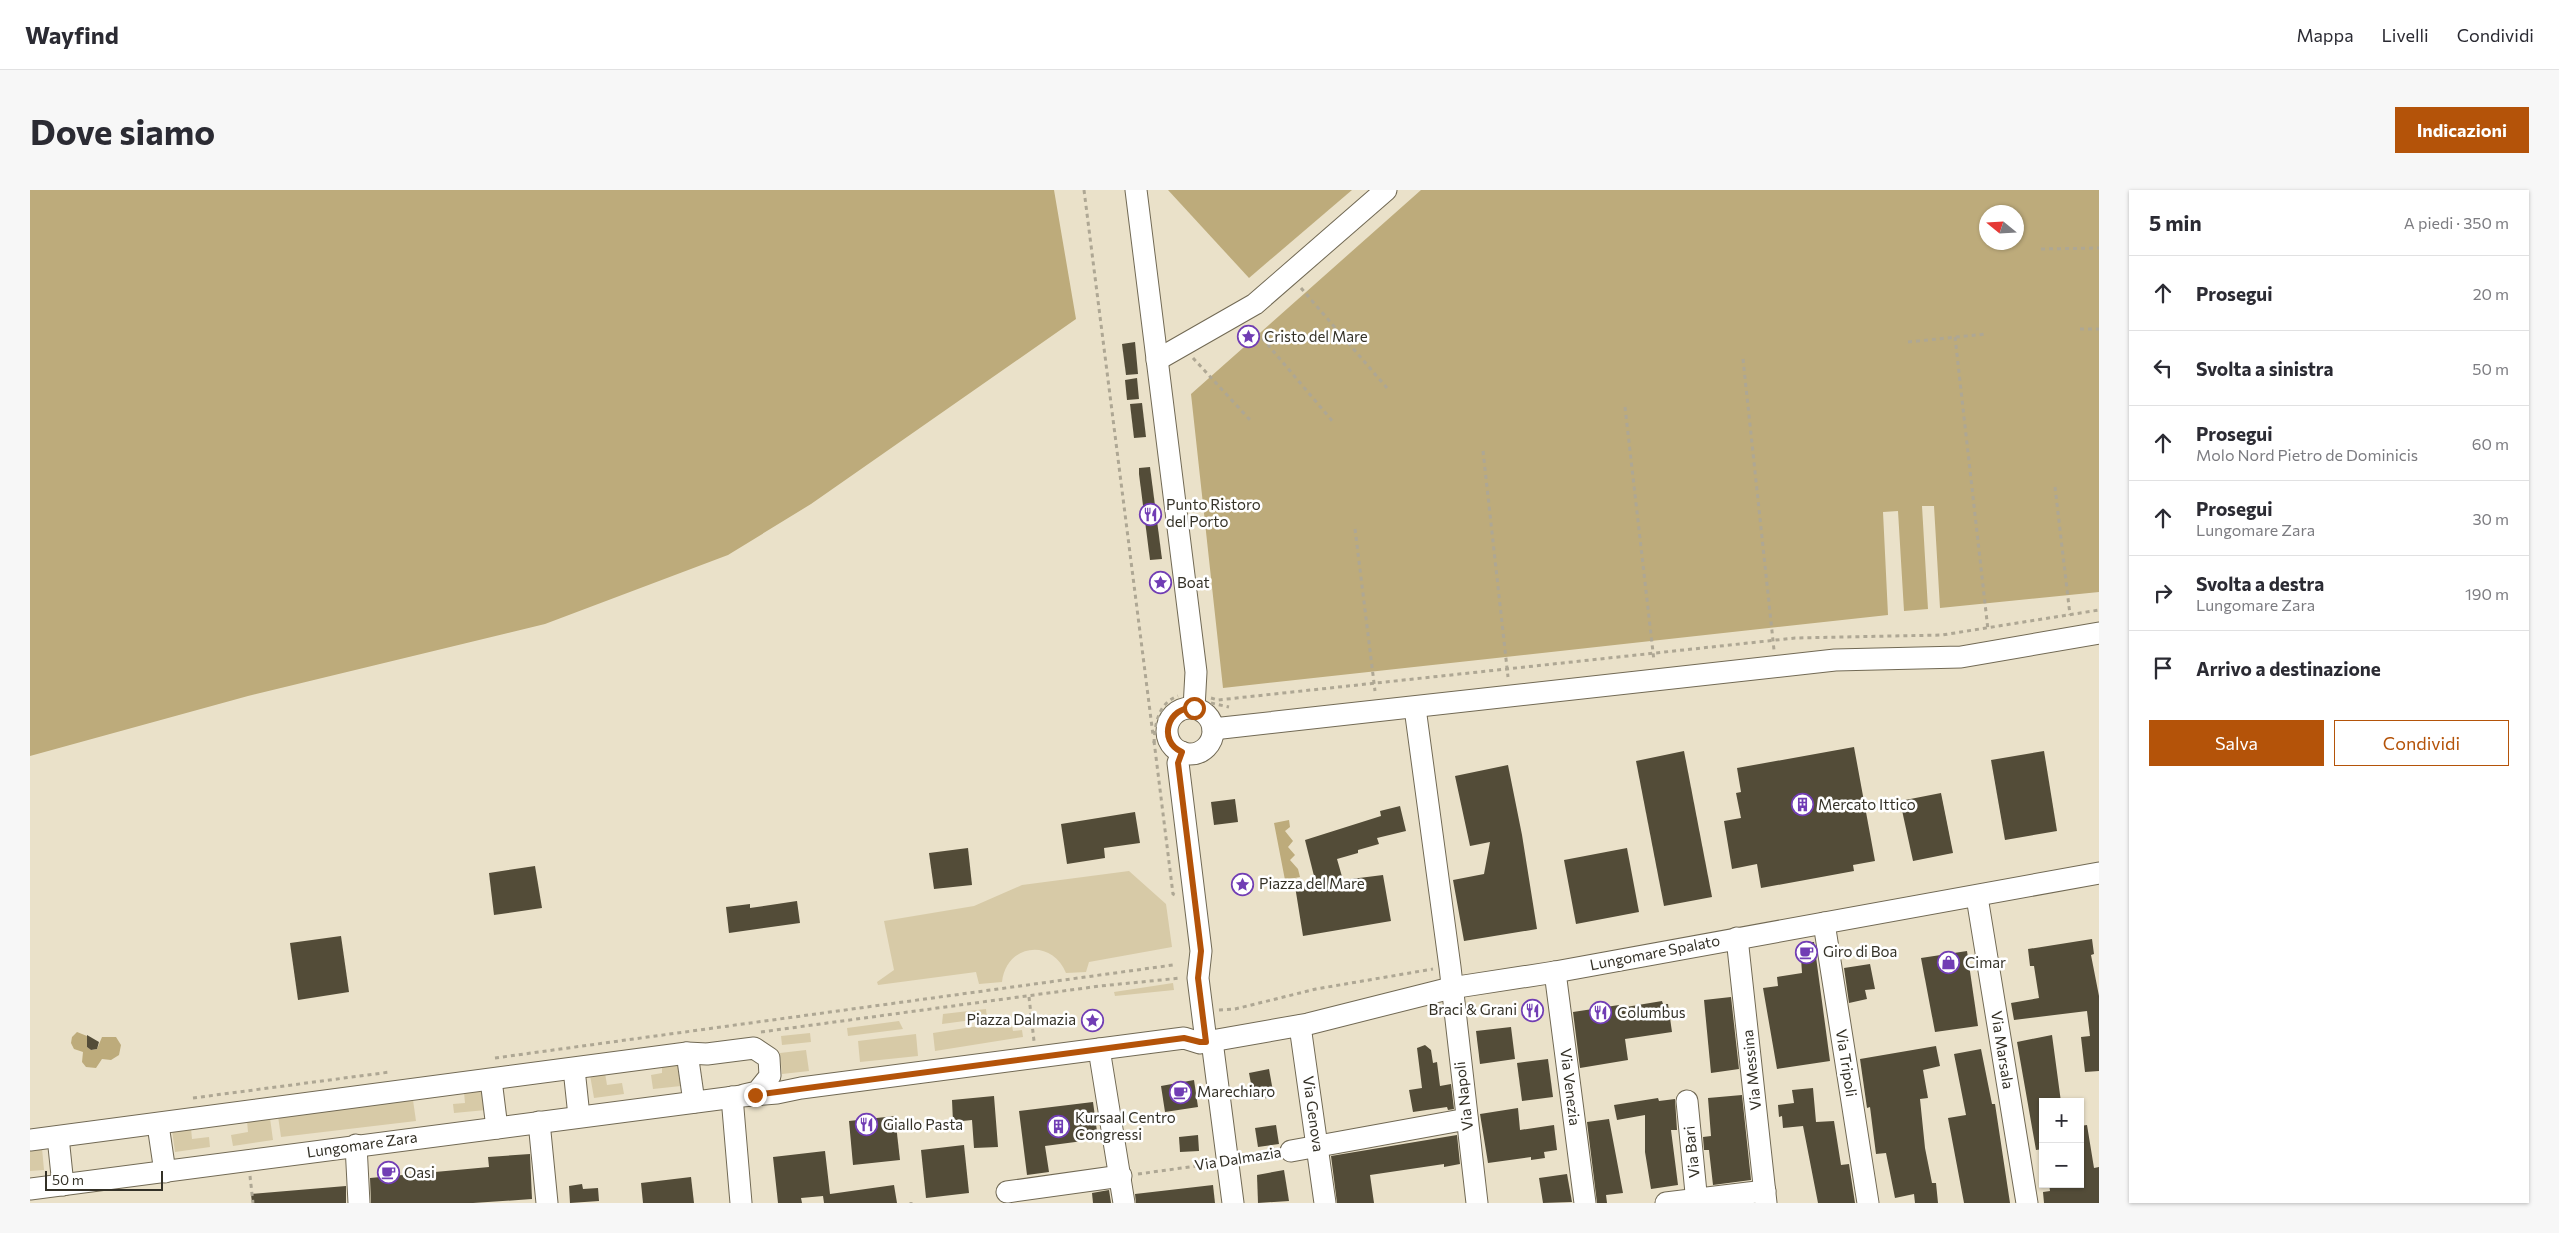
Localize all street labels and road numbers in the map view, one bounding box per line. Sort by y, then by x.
street label: Lungomare Spalato [1588,931,1721,973]
street label: Via Marsala [1988,1009,2018,1090]
street label: Via Tripoli [1833,1028,1861,1098]
street label: Via Messina [1738,1029,1764,1111]
street label: Via Venezia [1557,1047,1585,1127]
street label: Via Napoli [1450,1061,1476,1132]
street label: Via Genova [1300,1075,1328,1153]
street label: Via Bari [1679,1125,1703,1179]
street label: Lungomare Zara [305,1127,418,1161]
street label: Via Dalmazia [1193,1142,1283,1174]

